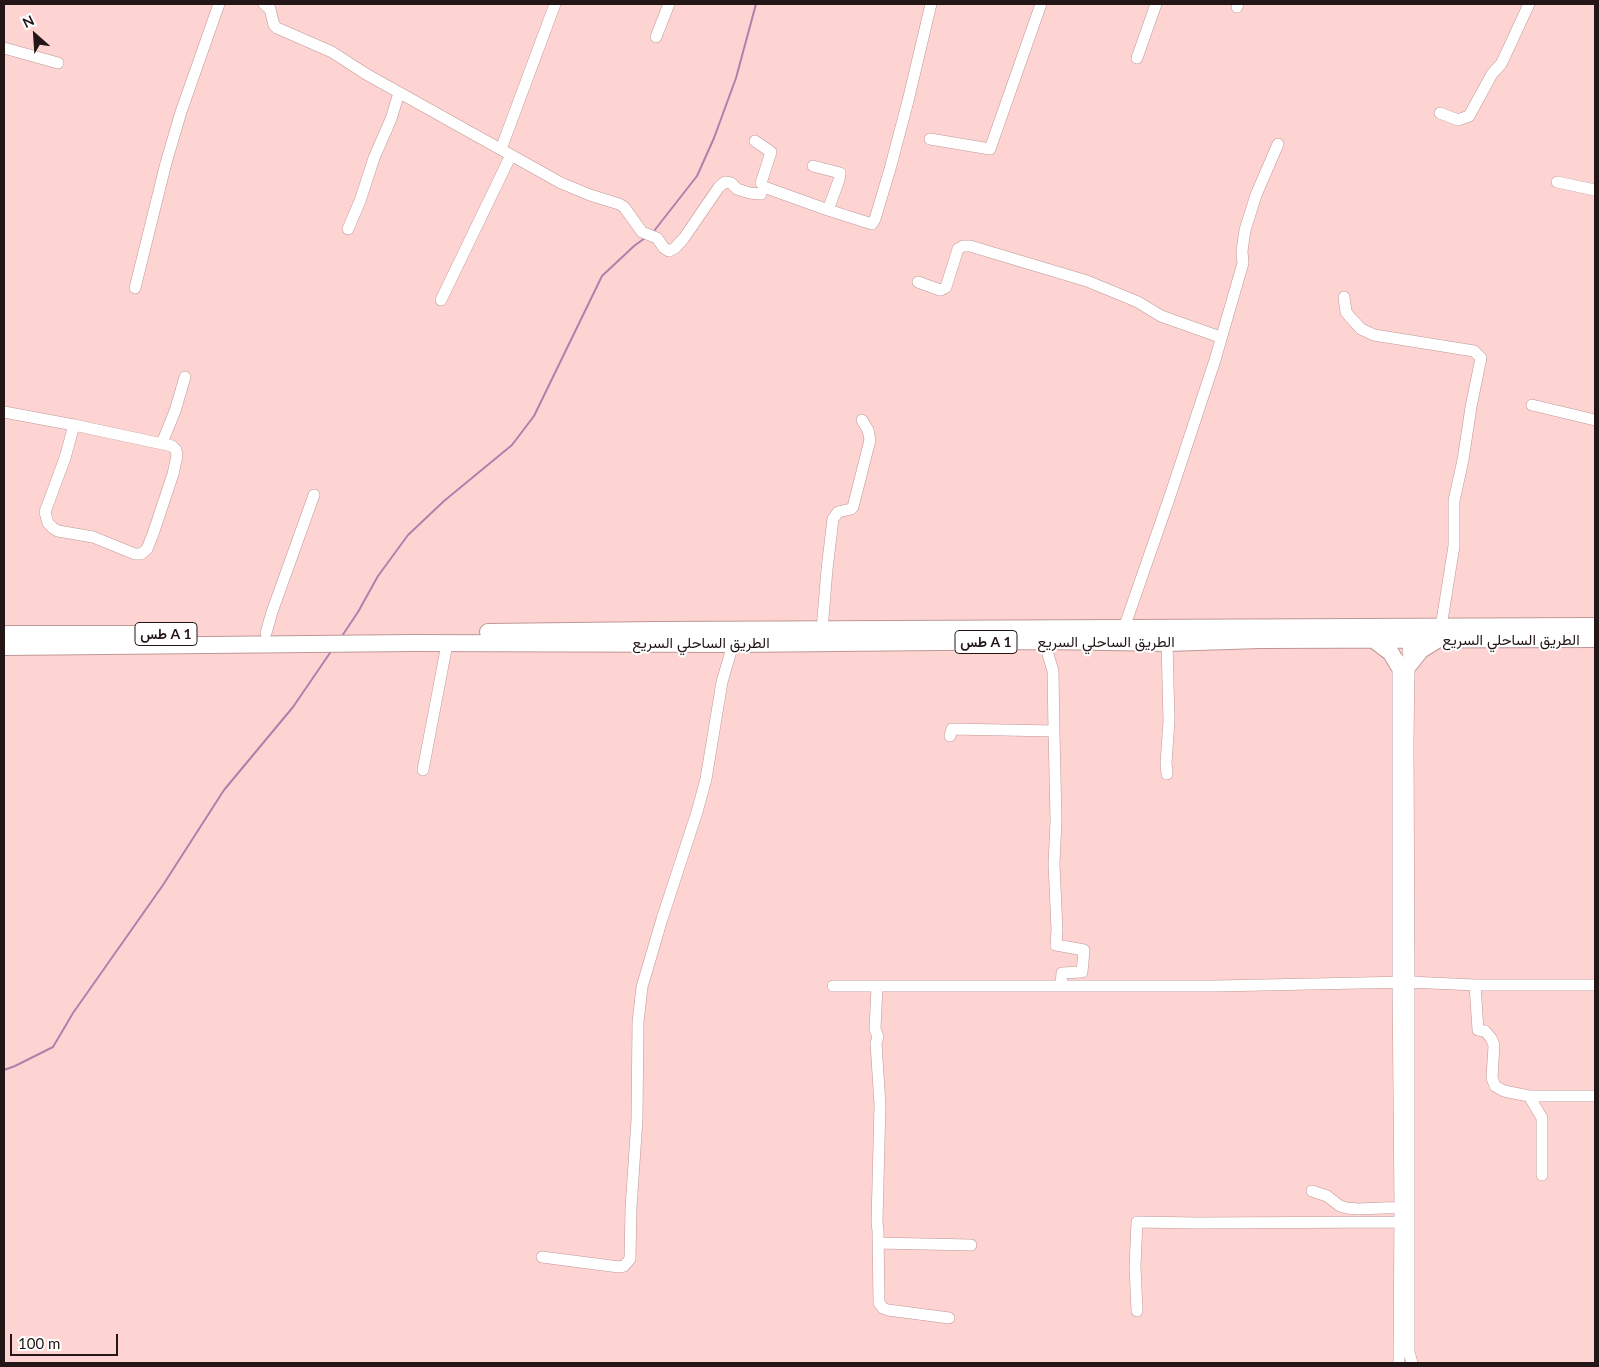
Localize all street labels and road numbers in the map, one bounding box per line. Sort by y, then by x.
road number: طس A 1 [135,622,197,646]
road number: طس A 1 [955,630,1017,654]
street label: الطريق الساحلي السريع [1442,631,1580,649]
street label: الطريق الساحلي السريع [1037,633,1175,651]
street label: الطريق الساحلي السريع [632,634,770,652]

